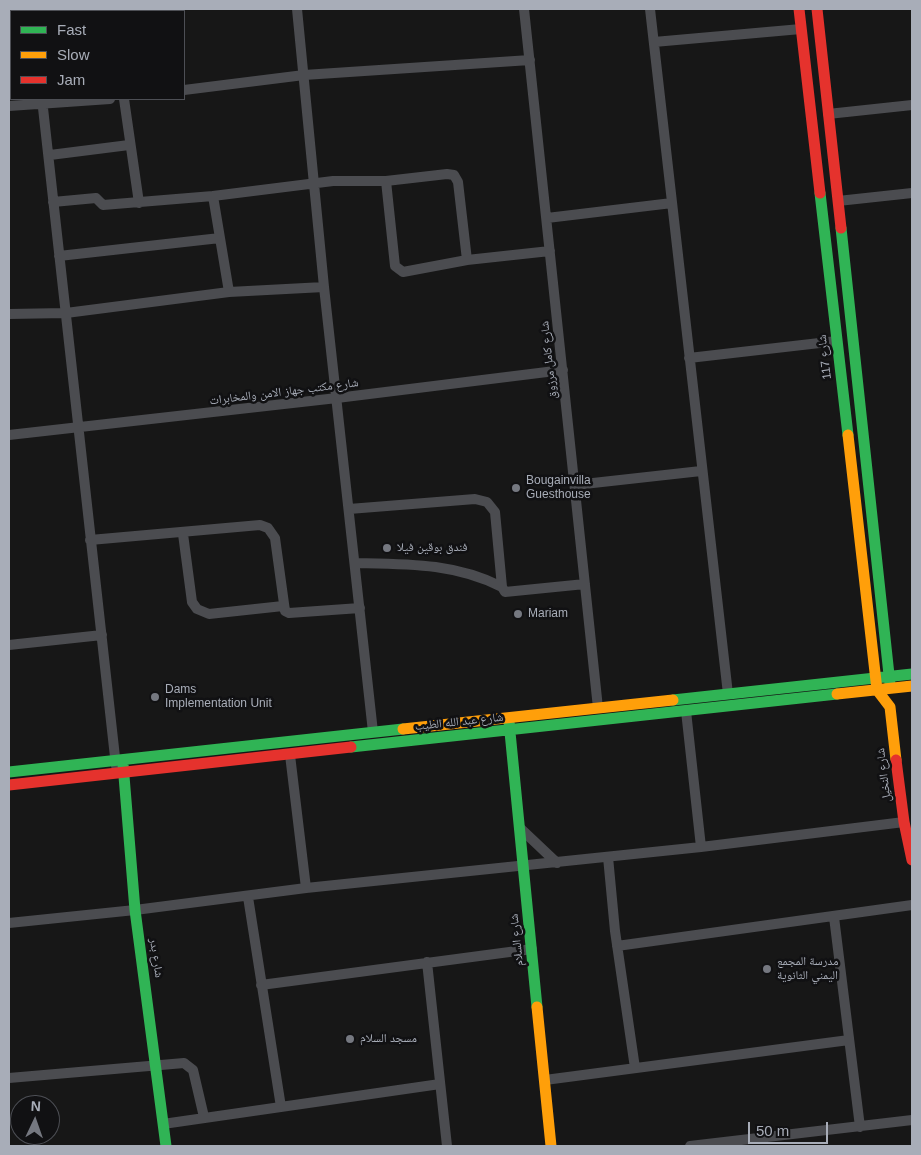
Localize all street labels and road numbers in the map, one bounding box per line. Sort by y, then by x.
street label: شارع كامل مرزوق [538,320,560,400]
street label: شارع 117 [815,334,835,380]
street label: شارع مكتب جهاز الامن والمخابرات [209,376,359,408]
street label: شارع عبد الله الطيب [414,710,504,734]
street label: شارع النخيل [874,747,894,803]
street label: شارع السلام [507,913,527,967]
street label: شارع بدر [146,937,166,979]

